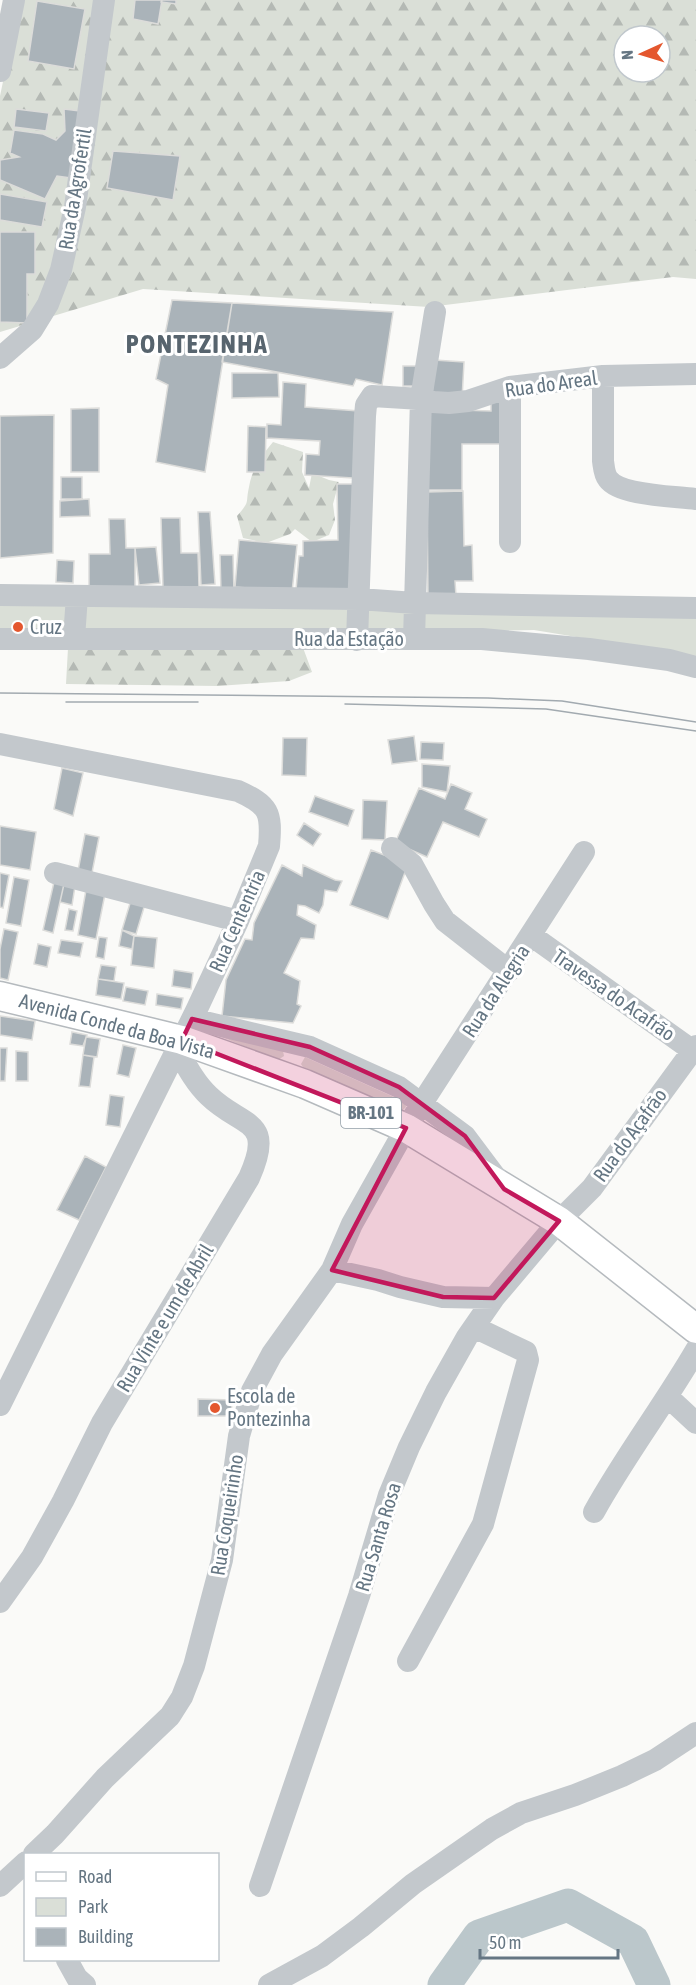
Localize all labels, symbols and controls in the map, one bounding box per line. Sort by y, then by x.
north arrow [612,24,672,84]
text: N [618,50,636,60]
street label: Rua da Agrofertil [54,126,96,251]
district label: PONTEZINHA [126,329,268,359]
street label: Rua do Areal [503,366,599,401]
place label: Cruz [30,615,62,638]
marker: Cruz [11,620,25,634]
street label: Rua da Estação [294,627,404,650]
street label: Rua Cententria [204,866,269,975]
street label: Rua da Alegria [457,940,534,1041]
street label: Travessa do Acafrão [549,944,680,1045]
street label: Avenida Conde da Boa Vista [17,988,217,1063]
street label: Rua do Açafrão [588,1084,671,1186]
road number: BR-101 [341,1098,401,1128]
street label: Rua Vinte e um de Abril [111,1239,218,1396]
place label: Escola de Pontezinha [227,1384,311,1430]
marker: Escola de Pontezinha [208,1401,222,1415]
street label: Rua Coqueirinho [206,1453,247,1577]
street label: Rua Santa Rosa [350,1480,405,1594]
legend [24,1853,219,1961]
text: Road [78,1866,112,1887]
text: Park [78,1896,108,1917]
scale bar [480,1922,618,1960]
text: Building [78,1926,133,1947]
text: 50 m [489,1932,521,1953]

